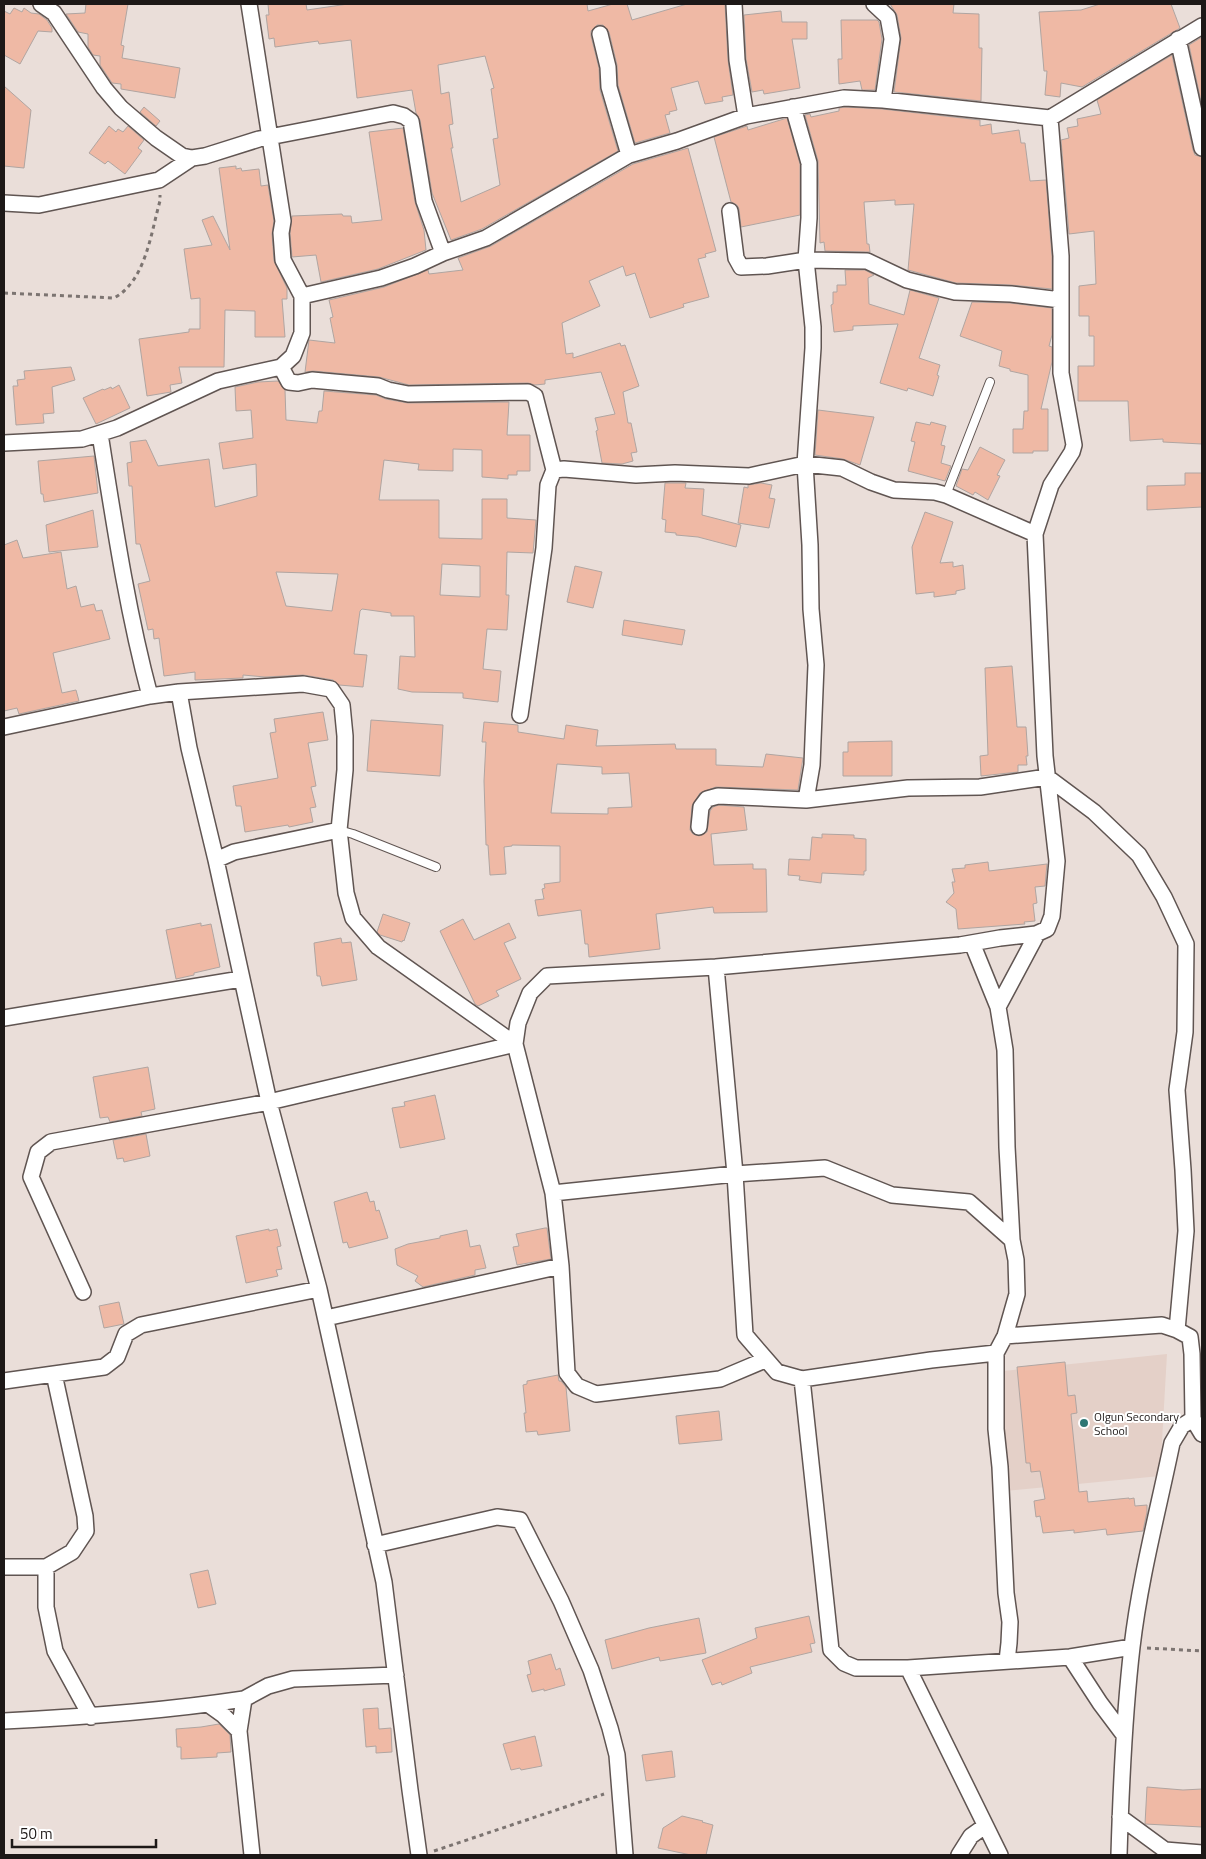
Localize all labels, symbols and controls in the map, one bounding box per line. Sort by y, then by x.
place label: Olgun Secondary School [1094,1407,1179,1440]
marker: Olgun Secondary School [1078,1417,1090,1429]
scale bar [12,1816,156,1848]
text: 50 m [20,1822,53,1845]

